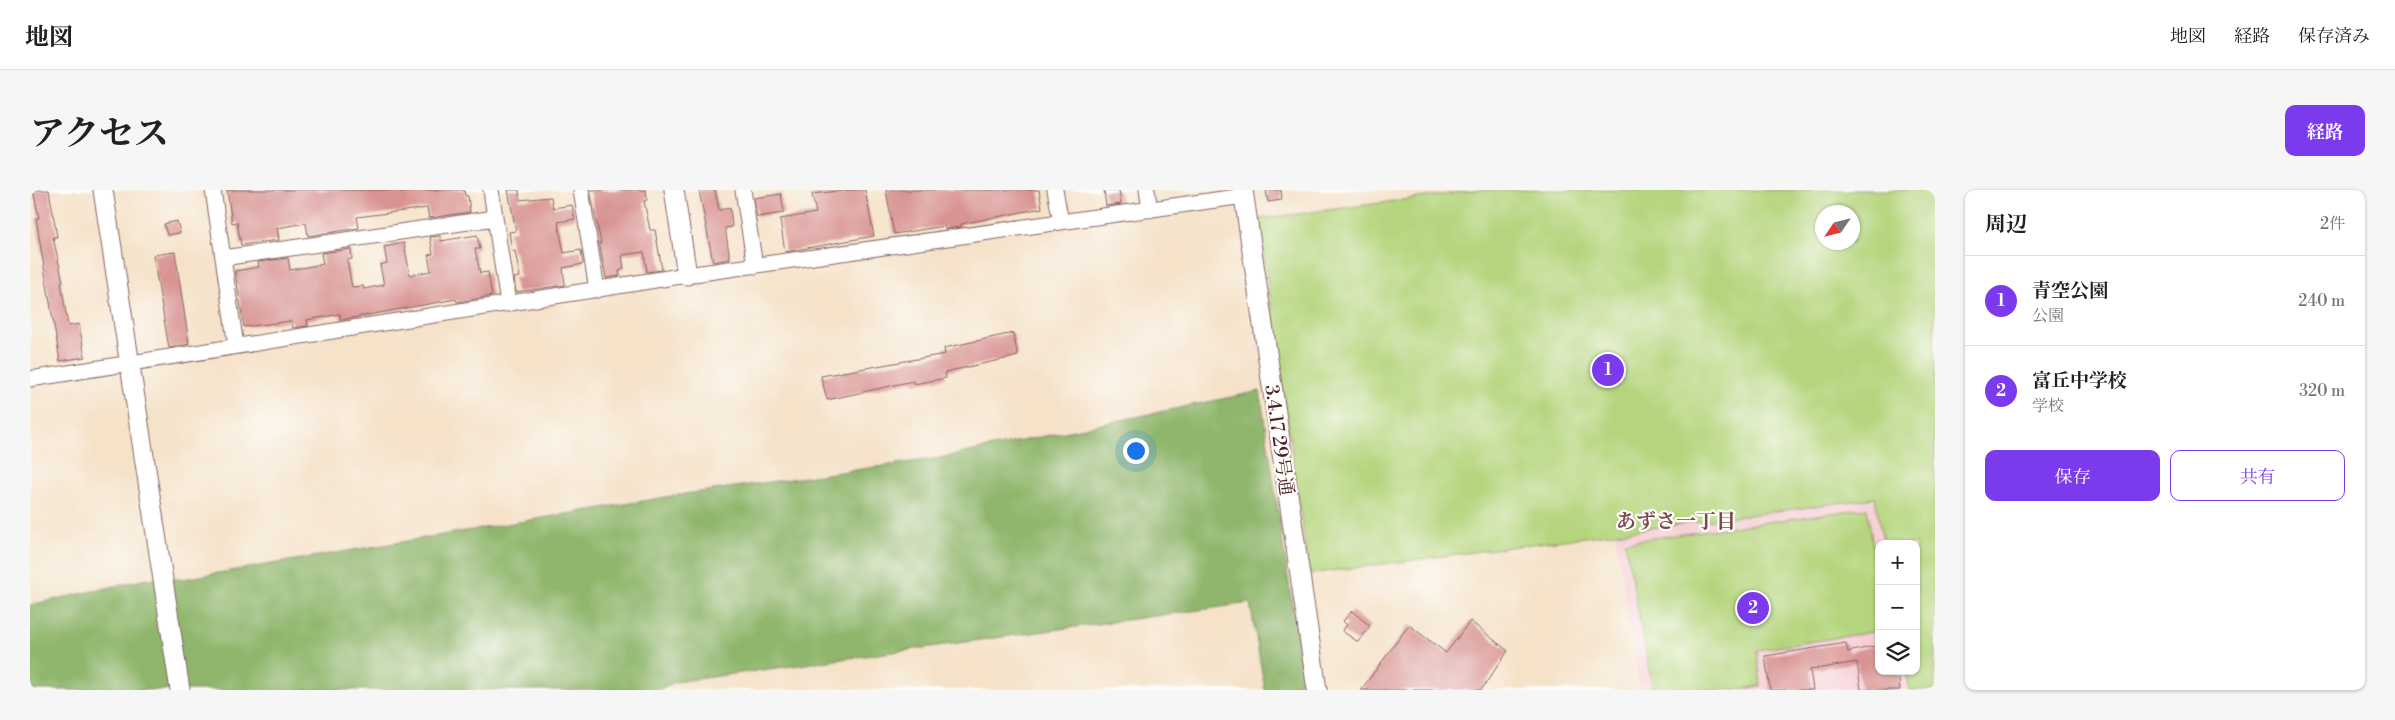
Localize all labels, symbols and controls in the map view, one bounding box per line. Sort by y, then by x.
text: 地図 [25,23,73,53]
text: 地図 [2170,25,2206,48]
text: 経路 [2234,25,2270,48]
text: 保存済み [2298,25,2370,48]
button: 経路 [2285,105,2365,156]
text: アクセス [30,113,169,156]
north arrow [1815,205,1860,250]
text: 周辺 [1985,212,2027,238]
text: 2件 [2320,214,2345,234]
text: 青空公園 [2032,279,2108,303]
text: 1 [1997,291,2005,311]
text: 240 m [2298,291,2345,311]
text: 公園 [2032,306,2064,326]
pin: 1 [1592,351,1624,389]
text: 富丘中学校 [2032,369,2127,393]
text: 2 [1996,381,2006,401]
text: 320 m [2299,381,2345,401]
street label: 3.4.17 29号通 [1259,383,1299,497]
text: 学校 [2032,396,2064,416]
your location [1123,438,1149,464]
button: 保存 [1985,450,2160,501]
button: 共有 [2170,450,2345,501]
district label: あずさ一丁目 [1616,510,1736,535]
map controls [1875,540,1920,675]
button: + [1875,540,1920,585]
button: − [1875,585,1920,630]
pin: 2 [1737,589,1769,627]
button: layers [1875,630,1920,675]

